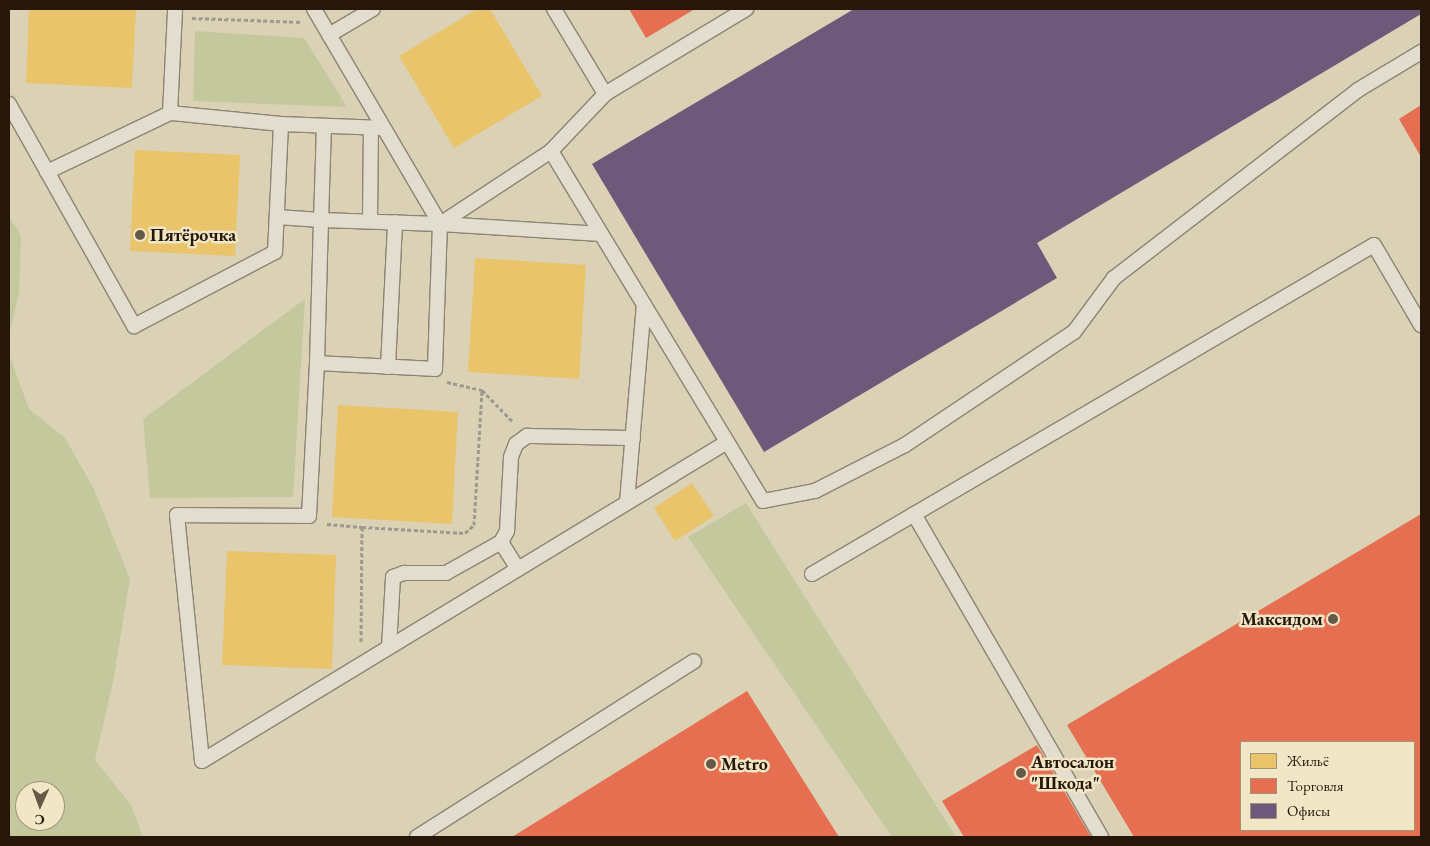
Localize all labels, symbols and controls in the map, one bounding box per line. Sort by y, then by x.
place label: Пятёрочка [150,224,236,246]
marker: Пятёрочка [134,229,146,241]
place label: Максидом [1241,608,1323,630]
marker: Максидом [1327,613,1339,625]
legend [1240,741,1415,831]
text: Жильё [1287,751,1329,770]
place label: Автосалон "Шкода" [1031,752,1114,794]
place label: Metro [721,753,768,775]
marker: Metro [705,758,717,770]
marker: Автосалон "Шкода" [1015,767,1027,779]
text: Торговля [1287,776,1343,795]
north arrow [15,781,65,831]
text: Офисы [1287,801,1330,820]
text: С [34,811,45,829]

